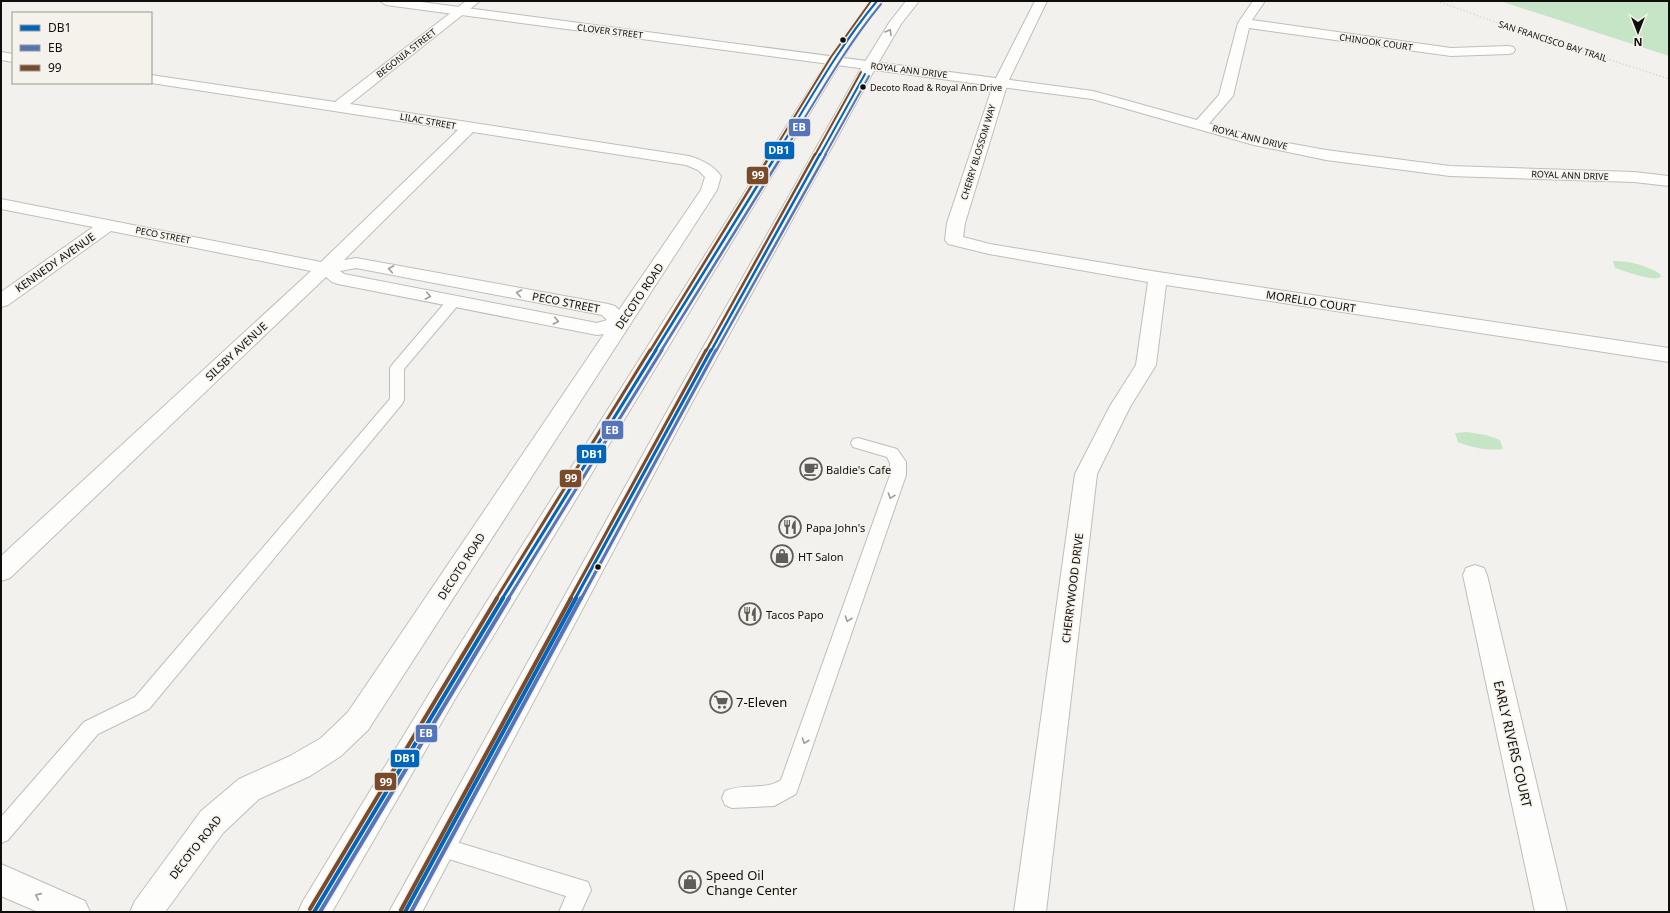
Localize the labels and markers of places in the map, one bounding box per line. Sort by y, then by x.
unlabelled marker [838,35,848,45]
place label: Decoto Road & Royal Ann Drive [870,81,1002,94]
marker: Decoto Road & Royal Ann Drive [858,82,868,92]
cafe icon: Baldie's Cafe [798,456,824,482]
place label: Baldie's Cafe [826,462,891,477]
restaurant icon: Papa John's [777,514,803,540]
place label: Papa John's [806,520,865,535]
shop icon: HT Salon [769,543,795,569]
place label: HT Salon [798,549,844,564]
unlabelled marker [593,562,603,572]
restaurant icon: Tacos Papo [737,601,763,627]
place label: Tacos Papo [766,607,824,622]
supermarket icon: 7-Eleven [708,689,734,715]
place label: 7-Eleven [736,693,787,711]
place label: Speed Oil Change Center [706,866,798,899]
shop icon: Speed Oil Change Center [677,869,703,895]

